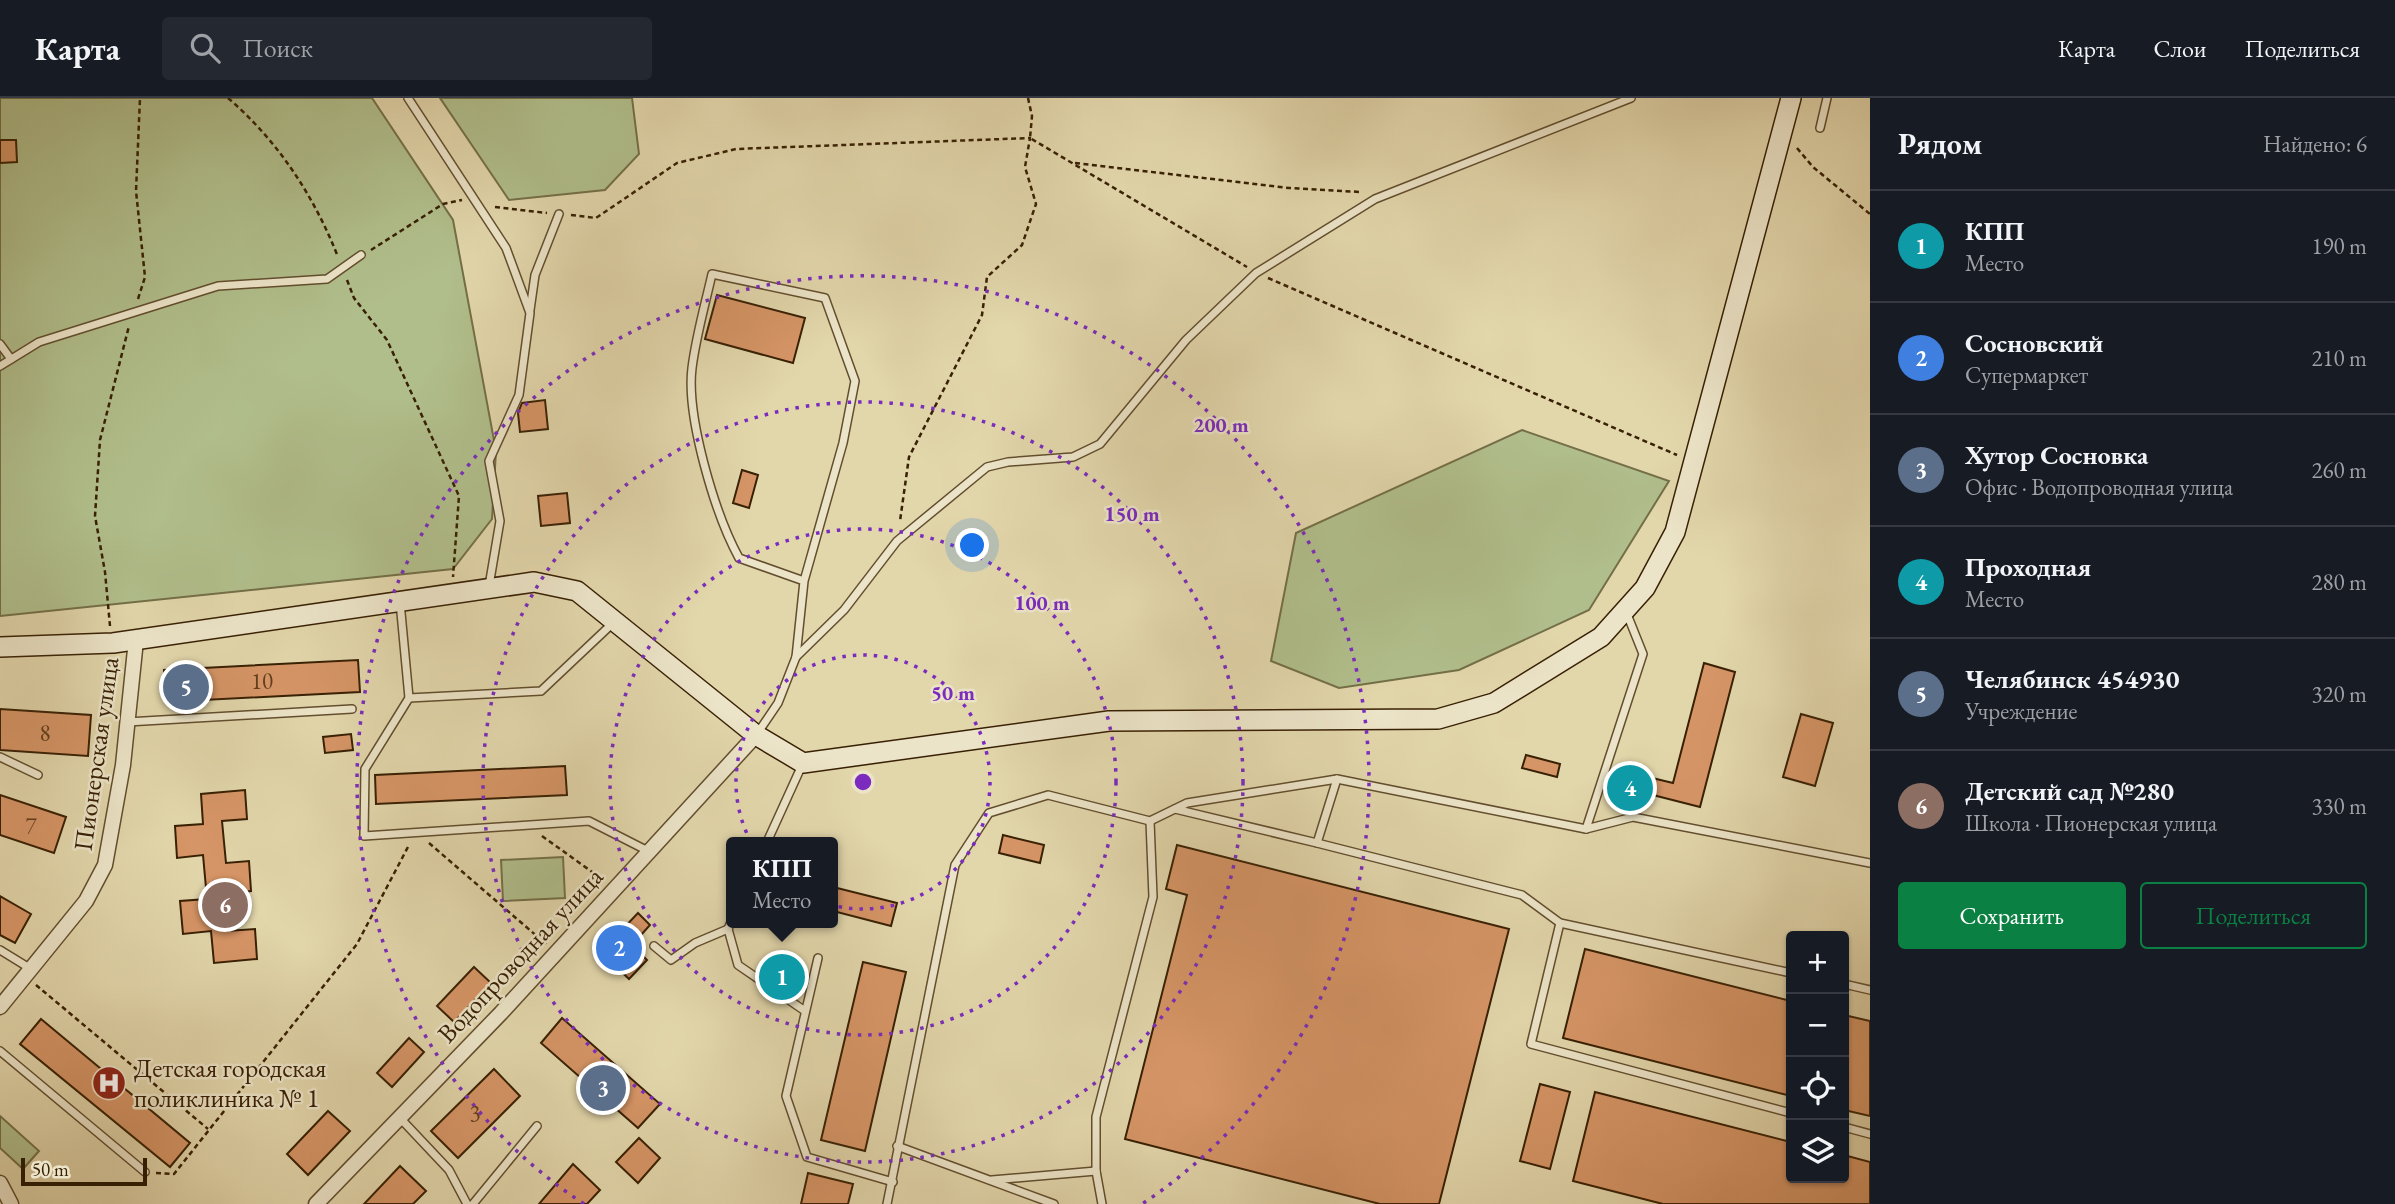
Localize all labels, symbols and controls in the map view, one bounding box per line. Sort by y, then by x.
search box [162,17,652,80]
text: Карта [35,27,120,70]
icon: search [186,29,224,67]
text: Поиск [242,31,313,65]
text: Карта [2058,33,2115,64]
text: Слои [2153,33,2207,64]
text: Поделиться [2245,33,2360,64]
text: Рядом [1898,124,1982,163]
text: Найдено: 6 [2263,129,2367,159]
text: КПП [1965,214,2024,248]
text: 1 [1915,231,1927,261]
text: 190 m [2311,231,2367,261]
text: Место [1965,248,2024,278]
text: Сосновский [1965,326,2103,360]
text: 2 [1915,343,1927,373]
text: 210 m [2311,343,2367,373]
text: Супермаркет [1965,360,2088,390]
text: 200 m [1193,411,1249,438]
text: Хутор Сосновка [1965,438,2148,472]
text: 3 [1915,455,1927,485]
text: 260 m [2311,455,2367,485]
text: Офис · Водопроводная улица [1965,472,2233,502]
text: 150 m [1104,500,1160,527]
your location [955,528,989,562]
text: Проходная [1965,550,2091,584]
text: 4 [1915,567,1927,597]
text: 280 m [2311,567,2367,597]
text: Место [1965,584,2024,614]
text: 100 m [1014,589,1070,616]
street label: Пионерская улица [66,654,127,853]
pin: 5 [163,661,209,713]
text: Челябинск 454930 [1965,662,2179,696]
house number: 10 [251,666,273,696]
text: 50 m [931,679,975,706]
text: 5 [1915,679,1927,709]
text: 320 m [2311,679,2367,709]
text: Учреждение [1965,696,2078,726]
house number: 8 [39,718,51,748]
pin: 4 [1607,762,1653,814]
centre of rings [851,770,875,794]
text: Детский сад №280 [1965,774,2174,808]
text: 6 [1915,791,1927,821]
text: 330 m [2311,791,2367,821]
text: Школа · Пионерская улица [1965,808,2217,838]
house number: 7 [25,811,37,841]
popup [726,837,838,928]
text: КПП [752,851,812,885]
street label: Водопроводная улица [430,860,611,1050]
pin: 6 [202,879,248,931]
button: Сохранить [1898,882,2126,949]
button: Поделиться [2140,882,2367,949]
text: Место [752,885,811,915]
pin: 2 [596,922,642,974]
map controls [1786,931,1849,1183]
button: + [1786,931,1849,994]
pin: 1 [759,951,805,1003]
button: − [1786,994,1849,1057]
place label: Детская городская поликлиника № 1 [134,1051,326,1115]
button: locate [1786,1057,1849,1120]
pin: 3 [580,1062,626,1114]
hospital icon: Детская городская поликлиника № 1 [90,1064,128,1102]
house number: 3 [469,1098,481,1128]
button: layers [1786,1120,1849,1183]
scale bar [21,1155,147,1187]
text: 50 m [32,1157,69,1182]

